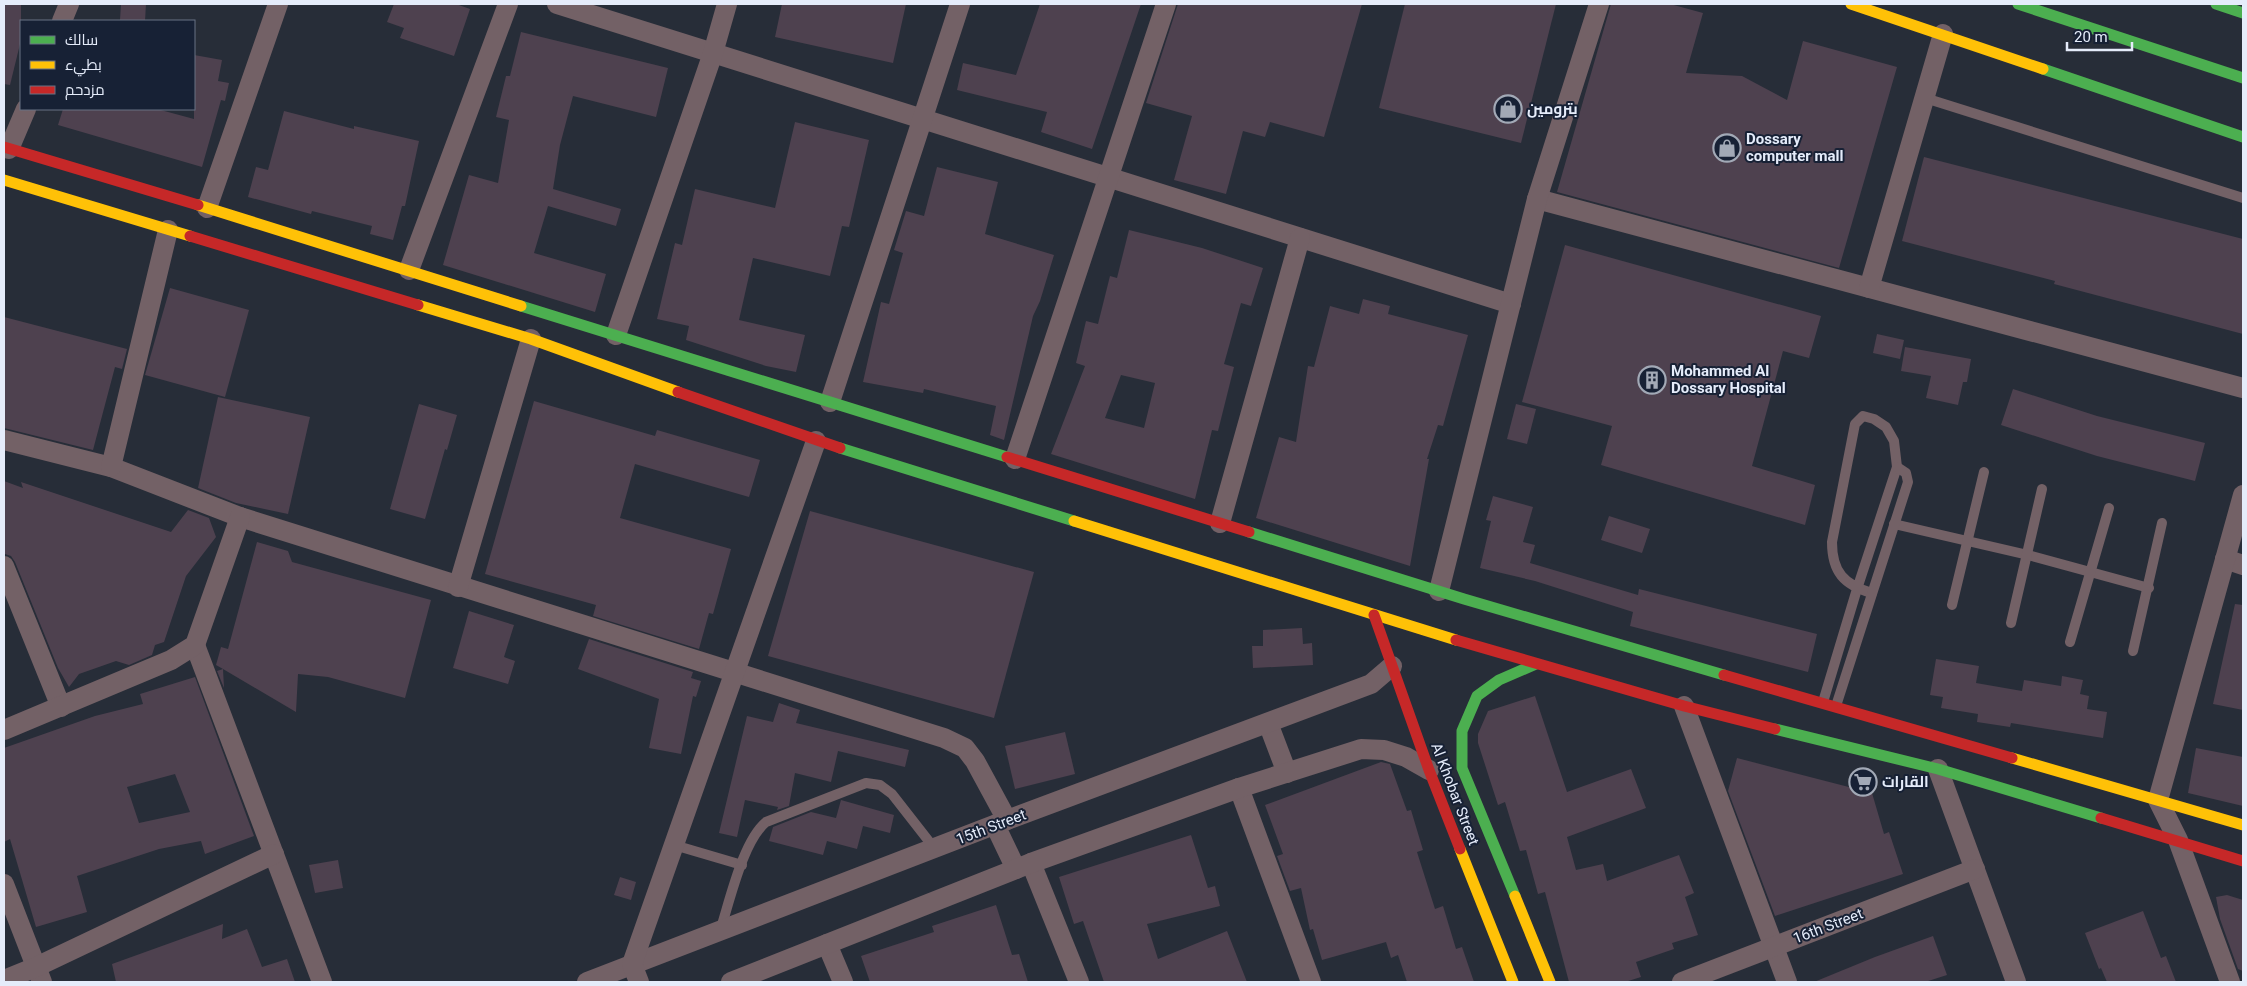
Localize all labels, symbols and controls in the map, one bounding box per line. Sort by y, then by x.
legend [20,20,195,110]
scale bar [2067,20,2132,52]
text: 20 m [2074,28,2108,46]
text: سالك [65,31,98,49]
text: بطيء [65,56,102,77]
text: مزدحم [65,81,105,100]
shop icon: بترومين [1493,94,1523,124]
place label: بترومين [1527,100,1578,118]
place label: Dossary computer mall [1746,130,1844,165]
shop icon: Dossary computer mall [1712,133,1742,163]
place label: Mohammed Al Dossary Hospital [1671,362,1786,397]
building icon: Mohammed Al Dossary Hospital [1637,365,1667,395]
street label: Al Khobar Street [1427,740,1483,848]
supermarket icon: القارات [1848,767,1878,797]
place label: القارات [1882,773,1929,791]
street label: 15th Street [954,805,1029,849]
street label: 16th Street [1791,904,1866,948]

